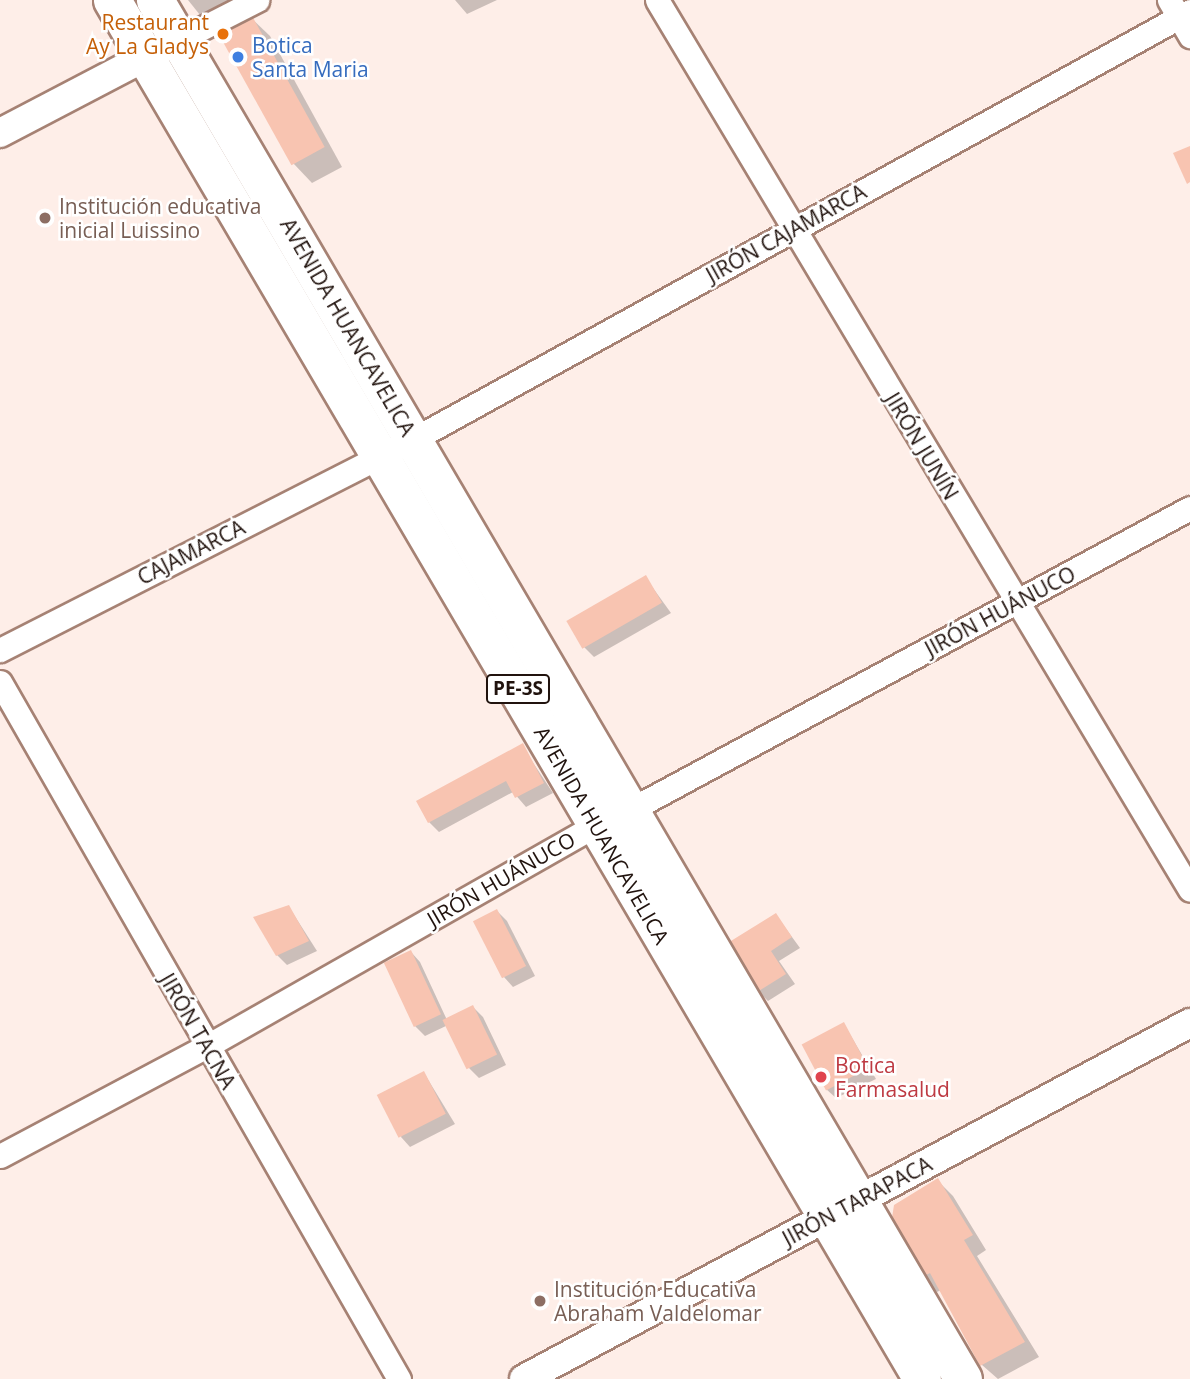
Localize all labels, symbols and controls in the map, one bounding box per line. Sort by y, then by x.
place label: Restaurant Ay La Gladys [86,9,209,59]
marker: Restaurant Ay La Gladys [215,26,231,42]
place label: Botica Santa Maria [252,32,369,82]
marker: Botica Santa Maria [230,49,246,65]
street label: JIRÓN CAJAMARCA [702,179,870,287]
place label: Institución educativa inicial Luissino [59,193,261,243]
marker: Institución educativa inicial Luissino [37,210,53,226]
street label: AVENIDA HUANCAVELICA [275,214,421,440]
street label: JIRÓN JUNÍN [880,388,964,504]
street label: CAJAMARCA [133,514,249,590]
street label: JIRÓN HUÁNUCO [920,561,1080,661]
road number: PE-3S [485,674,551,704]
street label: AVENIDA HUANCAVELICA [529,722,675,948]
street label: JIRÓN HUÁNUCO [422,826,580,932]
street label: JIRÓN TACNA [155,969,241,1093]
place label: Botica Farmasalud [835,1052,950,1102]
marker: Botica Farmasalud [813,1069,829,1085]
street label: JIRÓN TARAPACA [778,1151,936,1251]
place label: Institución Educativa Abraham Valdelomar [554,1276,762,1326]
marker: Institución Educativa Abraham Valdelomar [532,1293,548,1309]

